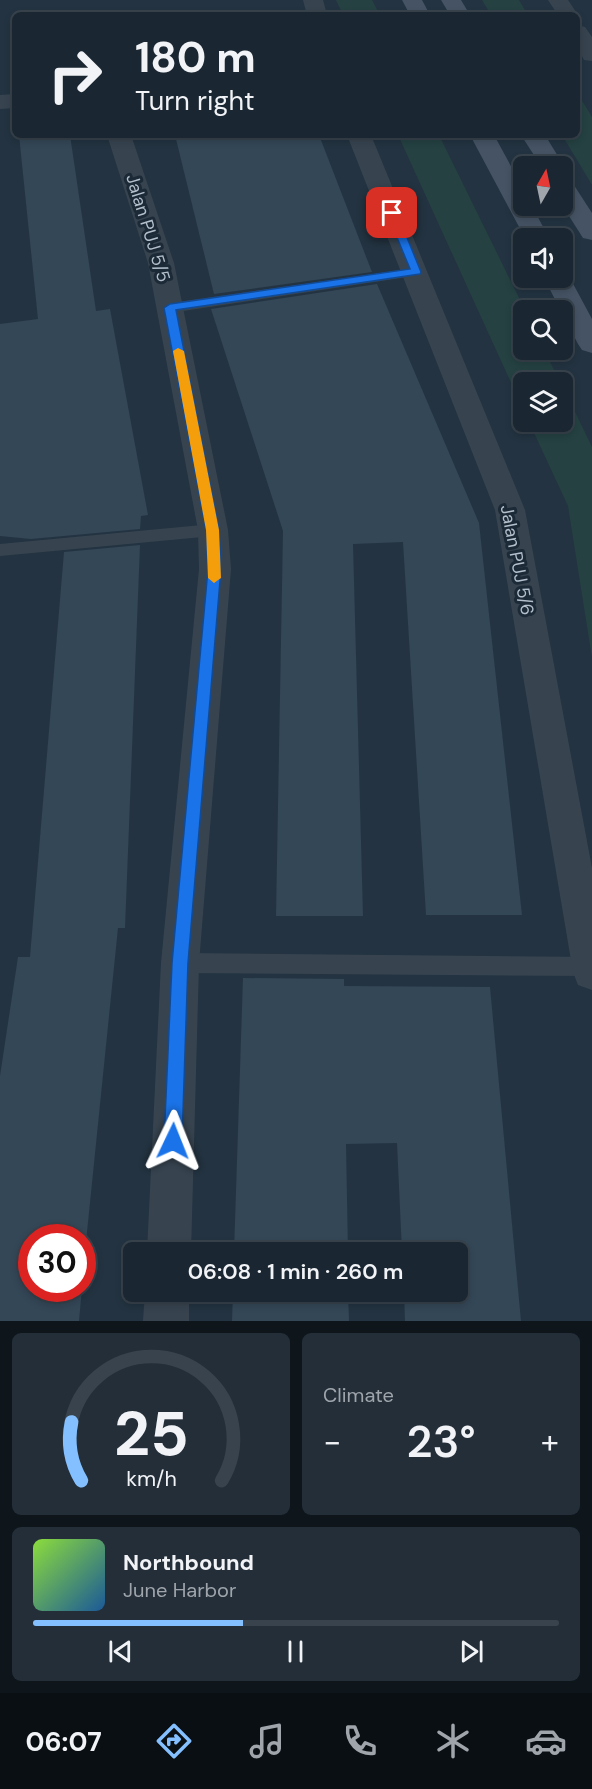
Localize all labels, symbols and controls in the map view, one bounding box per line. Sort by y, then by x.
text: 180 m [135,30,256,85]
icon: right [36,36,114,114]
text: Turn right [135,83,255,118]
north arrow [513,156,573,216]
map controls [513,156,573,432]
street label: Jalan PUJ 5/5 [120,171,176,285]
pin [366,187,417,238]
icon: arrive [375,196,408,229]
button: sound [513,228,573,288]
button: search [513,300,573,360]
button: layers [513,372,573,432]
street label: Jalan PUJ 5/6 [495,503,539,617]
position arrow [141,1109,205,1173]
speed limit sign: 30 [18,1224,96,1302]
text: 06:08 · 1 min · 260 m [188,1257,403,1286]
text: Climate [323,1382,394,1408]
text: 25 [114,1393,188,1474]
text: 23° [407,1412,476,1471]
text: − [323,1420,341,1463]
text: + [541,1420,559,1463]
text: km/h [126,1465,176,1493]
text: Northbound [123,1548,254,1577]
text: June Harbor [123,1577,236,1603]
icon: previous [104,1635,137,1668]
icon: pause [279,1635,312,1668]
icon: next [455,1635,488,1668]
icon: directions [153,1720,195,1762]
icon: music [246,1720,288,1762]
icon: phone [339,1720,381,1762]
icon: climate [432,1720,474,1762]
icon: car [525,1720,567,1762]
text: 06:07 [25,1724,102,1759]

